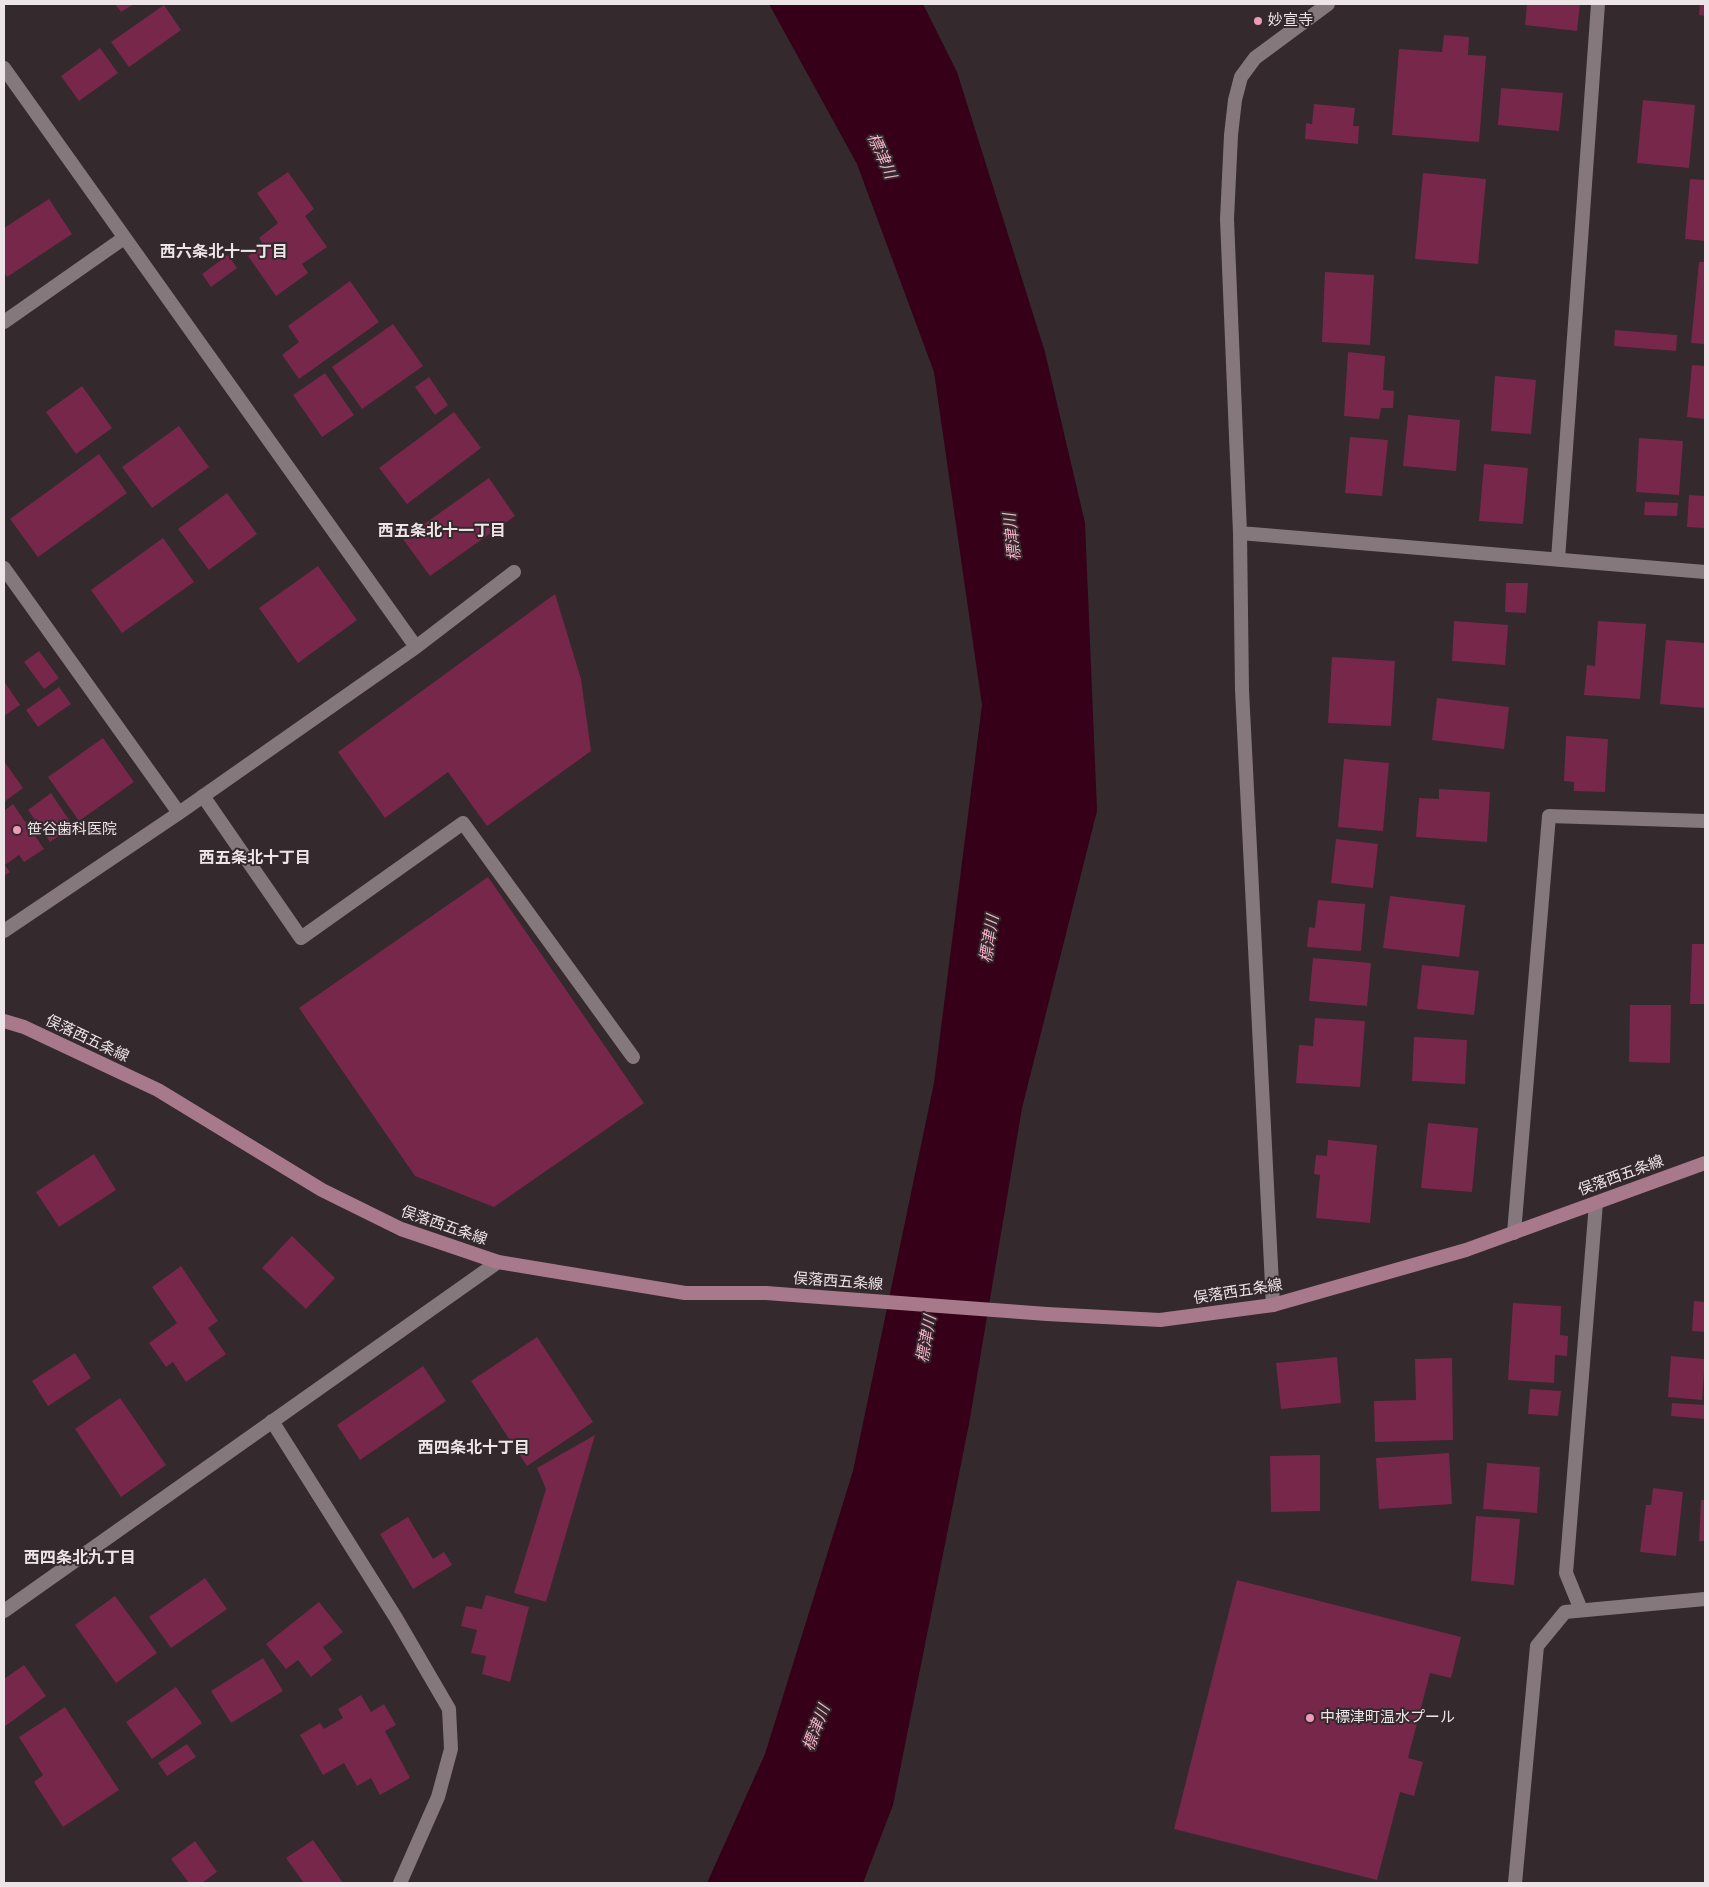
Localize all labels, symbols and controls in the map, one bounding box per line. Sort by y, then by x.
place label: 妙宣寺 [1268,12,1313,30]
marker: 妙宣寺 [1252,15,1264,27]
water label: 標津川 [862,130,900,182]
district label: 西六条北十一丁目 [160,243,288,263]
water label: 標津川 [1001,512,1025,562]
district label: 西五条北十一丁目 [378,522,506,542]
place label: 笹谷歯科医院 [27,821,117,839]
marker: 笹谷歯科医院 [11,824,23,836]
district label: 西五条北十丁目 [199,849,311,869]
water label: 標津川 [977,914,1003,964]
street label: 俣落西五条線 [42,1012,132,1066]
street label: 俣落西五条線 [1576,1152,1666,1200]
street label: 俣落西五条線 [399,1203,489,1249]
street label: 俣落西五条線 [792,1270,884,1294]
street label: 俣落西五条線 [1192,1276,1284,1308]
water label: 標津川 [913,1314,941,1364]
district label: 西四条北十丁目 [418,1439,530,1459]
district label: 西四条北九丁目 [24,1549,136,1569]
water label: 標津川 [799,1702,835,1754]
place label: 中標津町温水プール [1320,1709,1455,1727]
marker: 中標津町温水プール [1304,1712,1316,1724]

